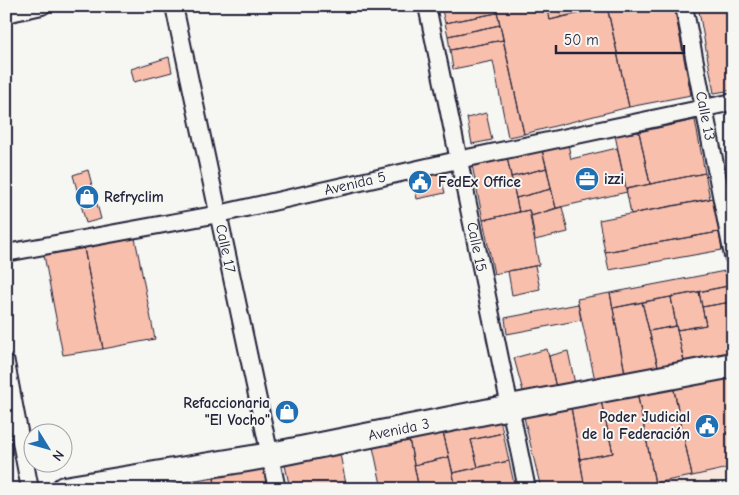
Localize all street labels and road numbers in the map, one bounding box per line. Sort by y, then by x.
street label: Calle 13 [692,90,719,142]
street label: Avenida 5 [322,168,388,199]
street label: Calle 15 [463,220,491,273]
street label: Calle 17 [212,223,240,274]
street label: Avenida 3 [366,414,431,444]

